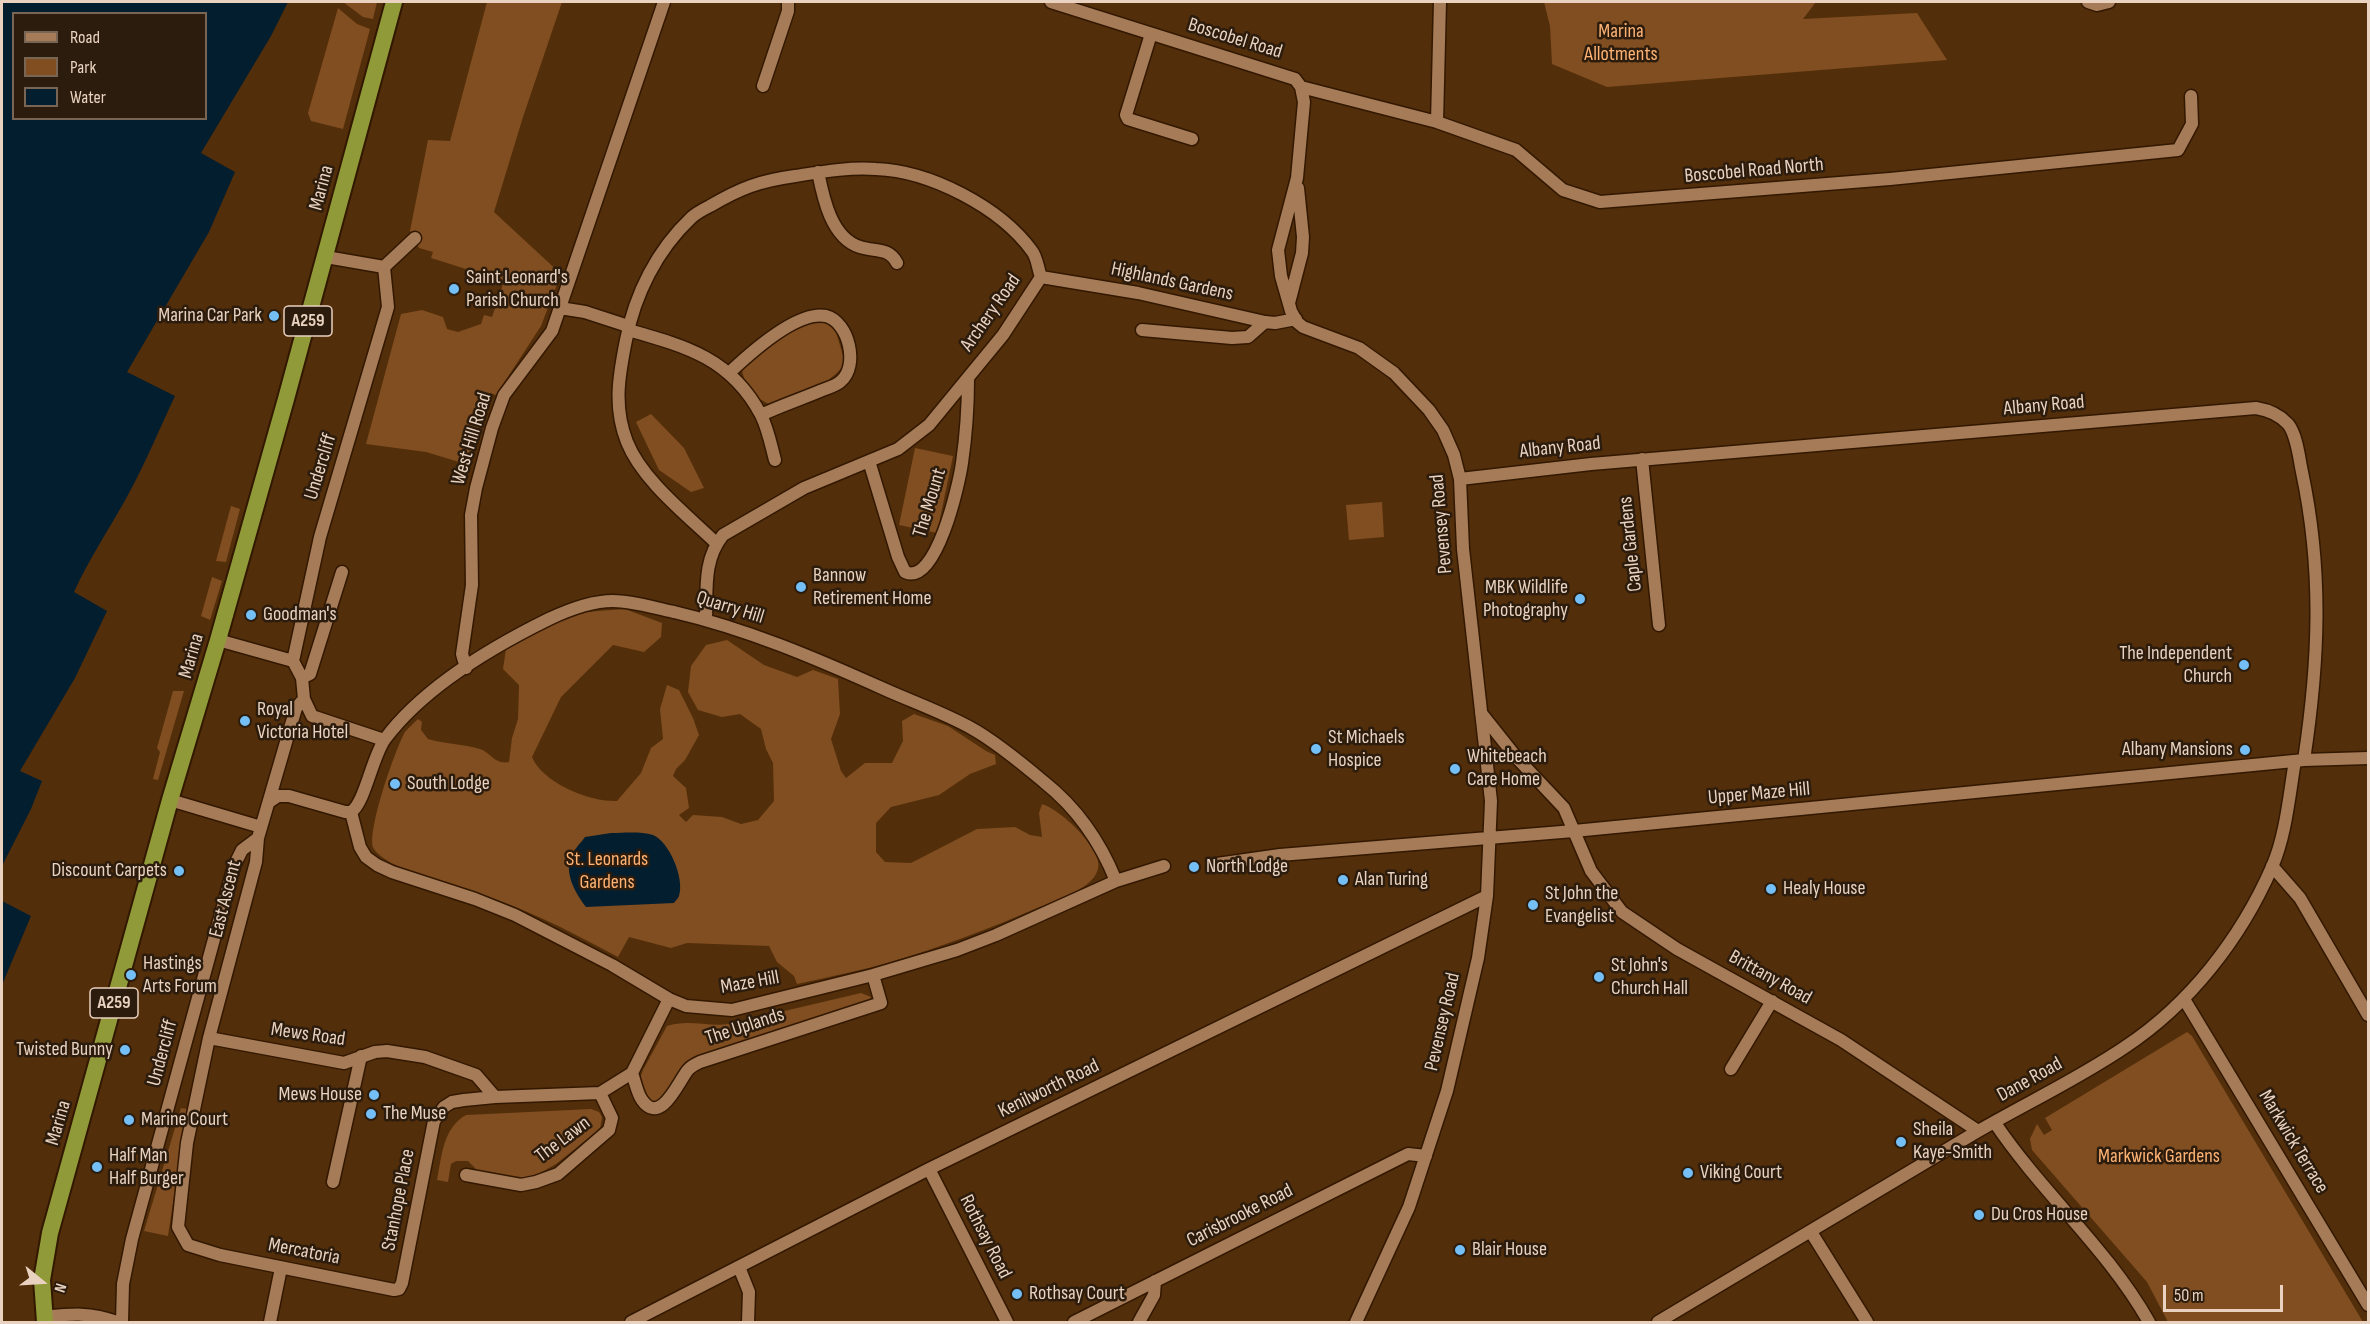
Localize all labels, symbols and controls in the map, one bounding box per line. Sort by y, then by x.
legend [12,12,207,120]
street label: Boscobel Road [1185,13,1285,65]
park label: Marina Allotments [1584,20,1658,67]
text: Road [70,27,100,48]
text: Park [70,57,96,78]
text: Water [70,87,106,108]
street label: Boscobel Road North [1683,153,1825,189]
street label: Marina [305,163,339,213]
street label: Highlands Gardens [1109,257,1235,307]
place label: Saint Leonard's Parish Church [466,266,568,313]
street label: Archery Road [956,270,1026,356]
marker: Saint Leonard's Parish Church [447,282,461,296]
place label: Marina Car Park [158,304,262,328]
road number: A259 [284,306,332,336]
marker: Marina Car Park [267,309,281,323]
street label: West Hill Road [447,390,497,488]
street label: Albany Road [2002,391,2086,421]
street label: Undercliff [300,431,342,503]
street label: Albany Road [1518,432,1602,464]
street label: The Mount [908,466,952,540]
street label: Pevensey Road [1426,473,1458,575]
street label: Caple Gardens [1614,495,1648,593]
place label: Bannow Retirement Home [813,564,931,611]
place label: MBK Wildlife Photography [1483,576,1568,623]
marker: Bannow Retirement Home [794,580,808,594]
street label: Quarry Hill [693,586,767,630]
marker: MBK Wildlife Photography [1573,592,1587,606]
place label: Goodman's [263,603,337,627]
marker: Goodman's [244,608,258,622]
street label: Marina [174,631,210,681]
place label: The Independent Church [2119,642,2232,689]
marker: The Independent Church [2237,658,2251,672]
place label: Royal Victoria Hotel [257,698,348,745]
marker: Royal Victoria Hotel [238,714,252,728]
place label: St Michaels Hospice [1328,726,1405,773]
place label: Albany Mansions [2122,738,2233,762]
marker: St Michaels Hospice [1309,742,1323,756]
marker: Albany Mansions [2238,743,2252,757]
place label: Whitebeach Care Home [1467,745,1547,792]
marker: Whitebeach Care Home [1448,762,1462,776]
place label: South Lodge [407,772,490,796]
marker: South Lodge [388,777,402,791]
street label: Upper Maze Hill [1707,778,1811,810]
park label: St. Leonards Gardens [566,848,648,895]
place label: North Lodge [1206,855,1288,879]
street label: East Ascent [205,858,247,940]
place label: Discount Carpets [52,859,167,883]
marker: North Lodge [1187,860,1201,874]
marker: Discount Carpets [172,864,186,878]
place label: Alan Turing [1355,868,1428,892]
marker: Alan Turing [1336,873,1350,887]
place label: Healy House [1783,877,1866,901]
place label: St John the Evangelist [1545,882,1618,929]
marker: Healy House [1764,882,1778,896]
marker: St John the Evangelist [1526,898,1540,912]
street label: Brittany Road [1724,945,1816,1011]
place label: Hastings Arts Forum [143,952,217,999]
place label: St John's Church Hall [1611,954,1688,1001]
street label: Maze Hill [719,966,781,1000]
marker: Hastings Arts Forum [124,968,138,982]
marker: St John's Church Hall [1592,970,1606,984]
street label: Pevensey Road [1420,971,1466,1073]
road number: A259 [90,988,138,1018]
street label: The Uplands [703,1003,787,1051]
street label: Undercliff [143,1017,183,1089]
street label: Mews Road [269,1018,347,1052]
place label: Twisted Bunny [16,1038,113,1062]
marker: Twisted Bunny [118,1043,132,1057]
street label: Dane Road [1993,1052,2067,1108]
street label: Kenilworth Road [995,1054,1103,1124]
place label: Mews House [279,1083,362,1107]
street label: Markwick Terrace [2253,1086,2333,1198]
marker: Mews House [367,1088,381,1102]
street label: Marina [41,1098,77,1148]
place label: The Muse [383,1102,446,1126]
marker: The Muse [364,1107,378,1121]
place label: Marine Court [141,1108,228,1132]
street label: The Lawn [531,1112,595,1168]
marker: Marine Court [122,1113,136,1127]
place label: Sheila Kaye-Smith [1913,1118,1992,1165]
marker: Sheila Kaye-Smith [1894,1135,1908,1149]
place label: Half Man Half Burger [109,1144,184,1191]
park label: Markwick Gardens [2098,1145,2220,1169]
street label: Stanhope Place [377,1147,421,1253]
marker: Half Man Half Burger [90,1160,104,1174]
place label: Viking Court [1700,1161,1782,1185]
marker: Viking Court [1681,1166,1695,1180]
street label: Carisbrooke Road [1183,1179,1297,1253]
street label: Rothsay Road [954,1191,1016,1283]
place label: Du Cros House [1991,1203,2088,1227]
marker: Du Cros House [1972,1208,1986,1222]
street label: Mercatoria [266,1233,342,1271]
place label: Blair House [1472,1238,1547,1262]
marker: Blair House [1453,1243,1467,1257]
north arrow [12,1252,72,1312]
scale bar [2166,1273,2286,1311]
text: N [49,1281,70,1295]
place label: Rothsay Court [1029,1282,1125,1306]
text: 50 m [2174,1285,2204,1306]
marker: Rothsay Court [1010,1287,1024,1301]

